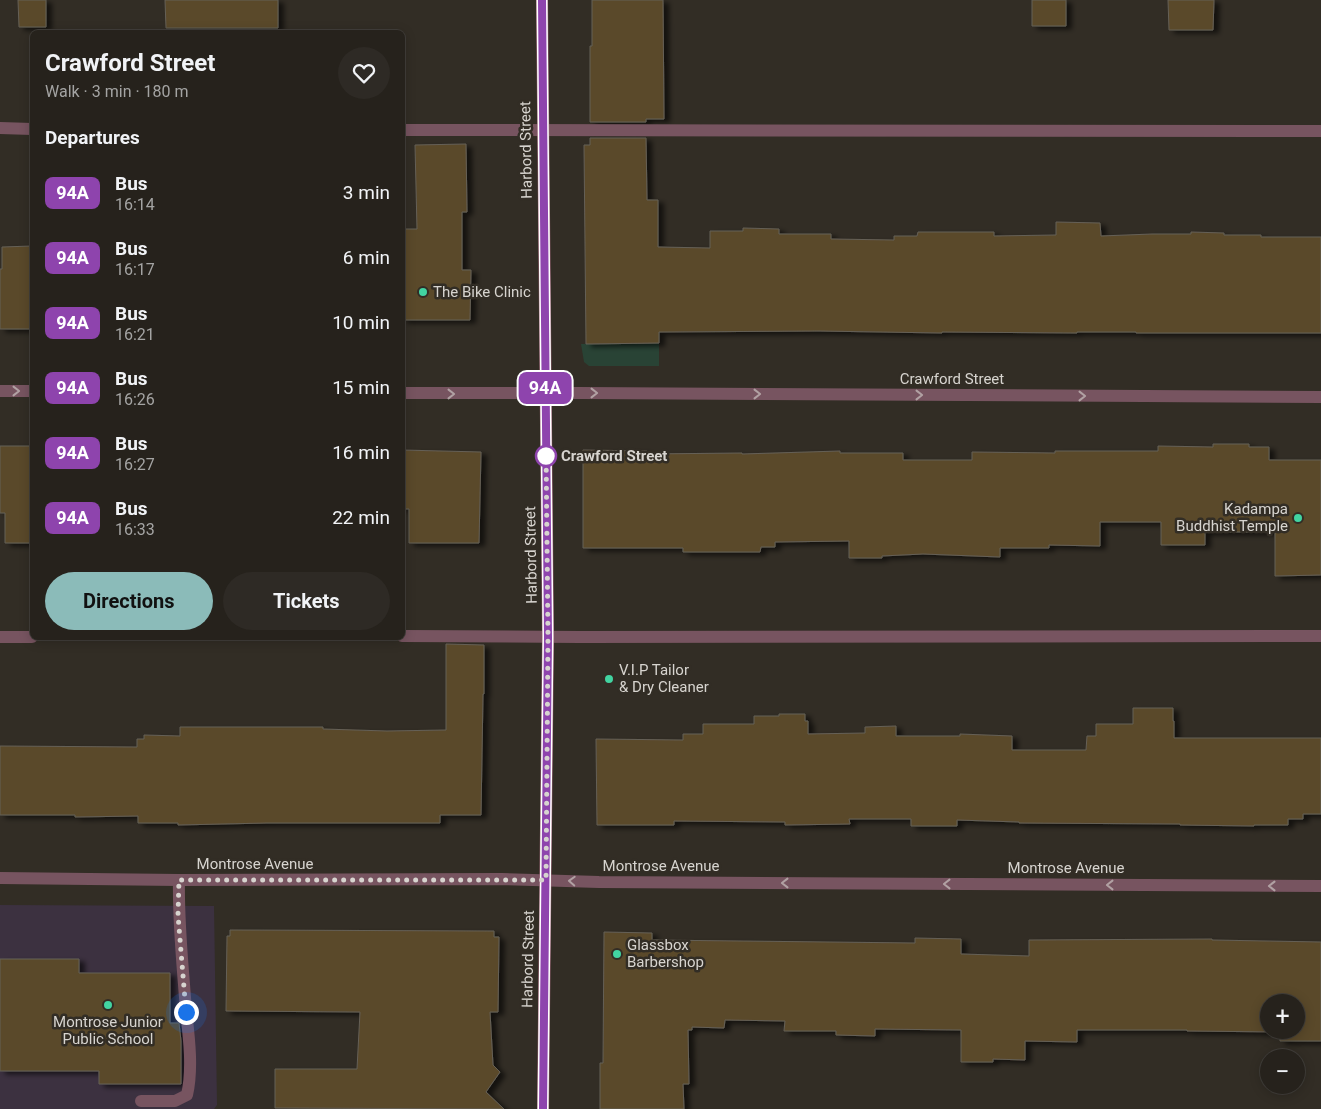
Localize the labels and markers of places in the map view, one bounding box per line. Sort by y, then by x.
place label: The Bike Clinic [433,283,531,301]
marker: The Bike Clinic [417,286,429,298]
marker: Crawford Street [535,445,557,467]
place label: Crawford Street [561,447,667,465]
place label: Kadampa Buddhist Temple [1176,500,1288,535]
marker: Kadampa Buddhist Temple [1292,512,1304,524]
place label: V.I.P Tailor & Dry Cleaner [619,661,709,696]
marker: V.I.P Tailor & Dry Cleaner [603,673,615,685]
place label: Glassbox Barbershop [627,936,704,971]
marker: Glassbox Barbershop [611,948,623,960]
marker: Montrose Junior Public School [102,999,114,1011]
place label: Montrose Junior Public School [53,1013,163,1048]

